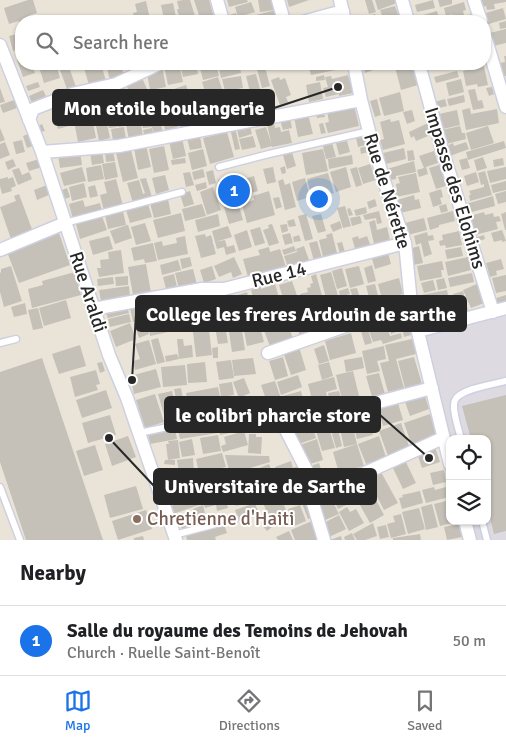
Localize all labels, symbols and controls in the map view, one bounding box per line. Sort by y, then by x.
search box [15,15,491,70]
icon: search [33,29,61,57]
text: Search here [73,31,169,55]
callout: Mon etoile boulangerie [53,90,274,125]
text: Mon etoile boulangerie [63,96,265,121]
street label: Impasse des Elohims [419,104,491,272]
street label: Rue de Nérette [358,130,416,252]
pin: 1 [218,172,250,210]
your location [306,186,332,212]
street label: Rue Araldi [64,248,112,336]
street label: Rue 14 [249,257,309,293]
callout: College les freres Ardouin de sarthe [136,296,466,331]
text: College les freres Ardouin de sarthe [146,302,456,327]
callout: le colibri pharcie store [165,397,380,432]
text: le colibri pharcie store [175,403,371,428]
map controls [446,435,491,525]
button: locate [446,435,491,480]
callout: Universitaire de Sarthe [154,469,376,504]
text: Universitaire de Sarthe [164,474,366,499]
button: layers [446,480,491,525]
place label: Chretienne d'Haiti [147,507,294,531]
marker: Chretienne d'Haiti [131,513,143,525]
text: Nearby [20,560,86,586]
text: Salle du royaume des Temoins de Jehovah [67,619,408,643]
text: 1 [32,631,40,651]
text: 50 m [452,631,486,651]
text: Church · Ruelle Saint-Benoît [67,643,260,663]
tab: Map [64,687,92,734]
tab: Directions [219,687,280,734]
tab: Saved [407,687,442,734]

